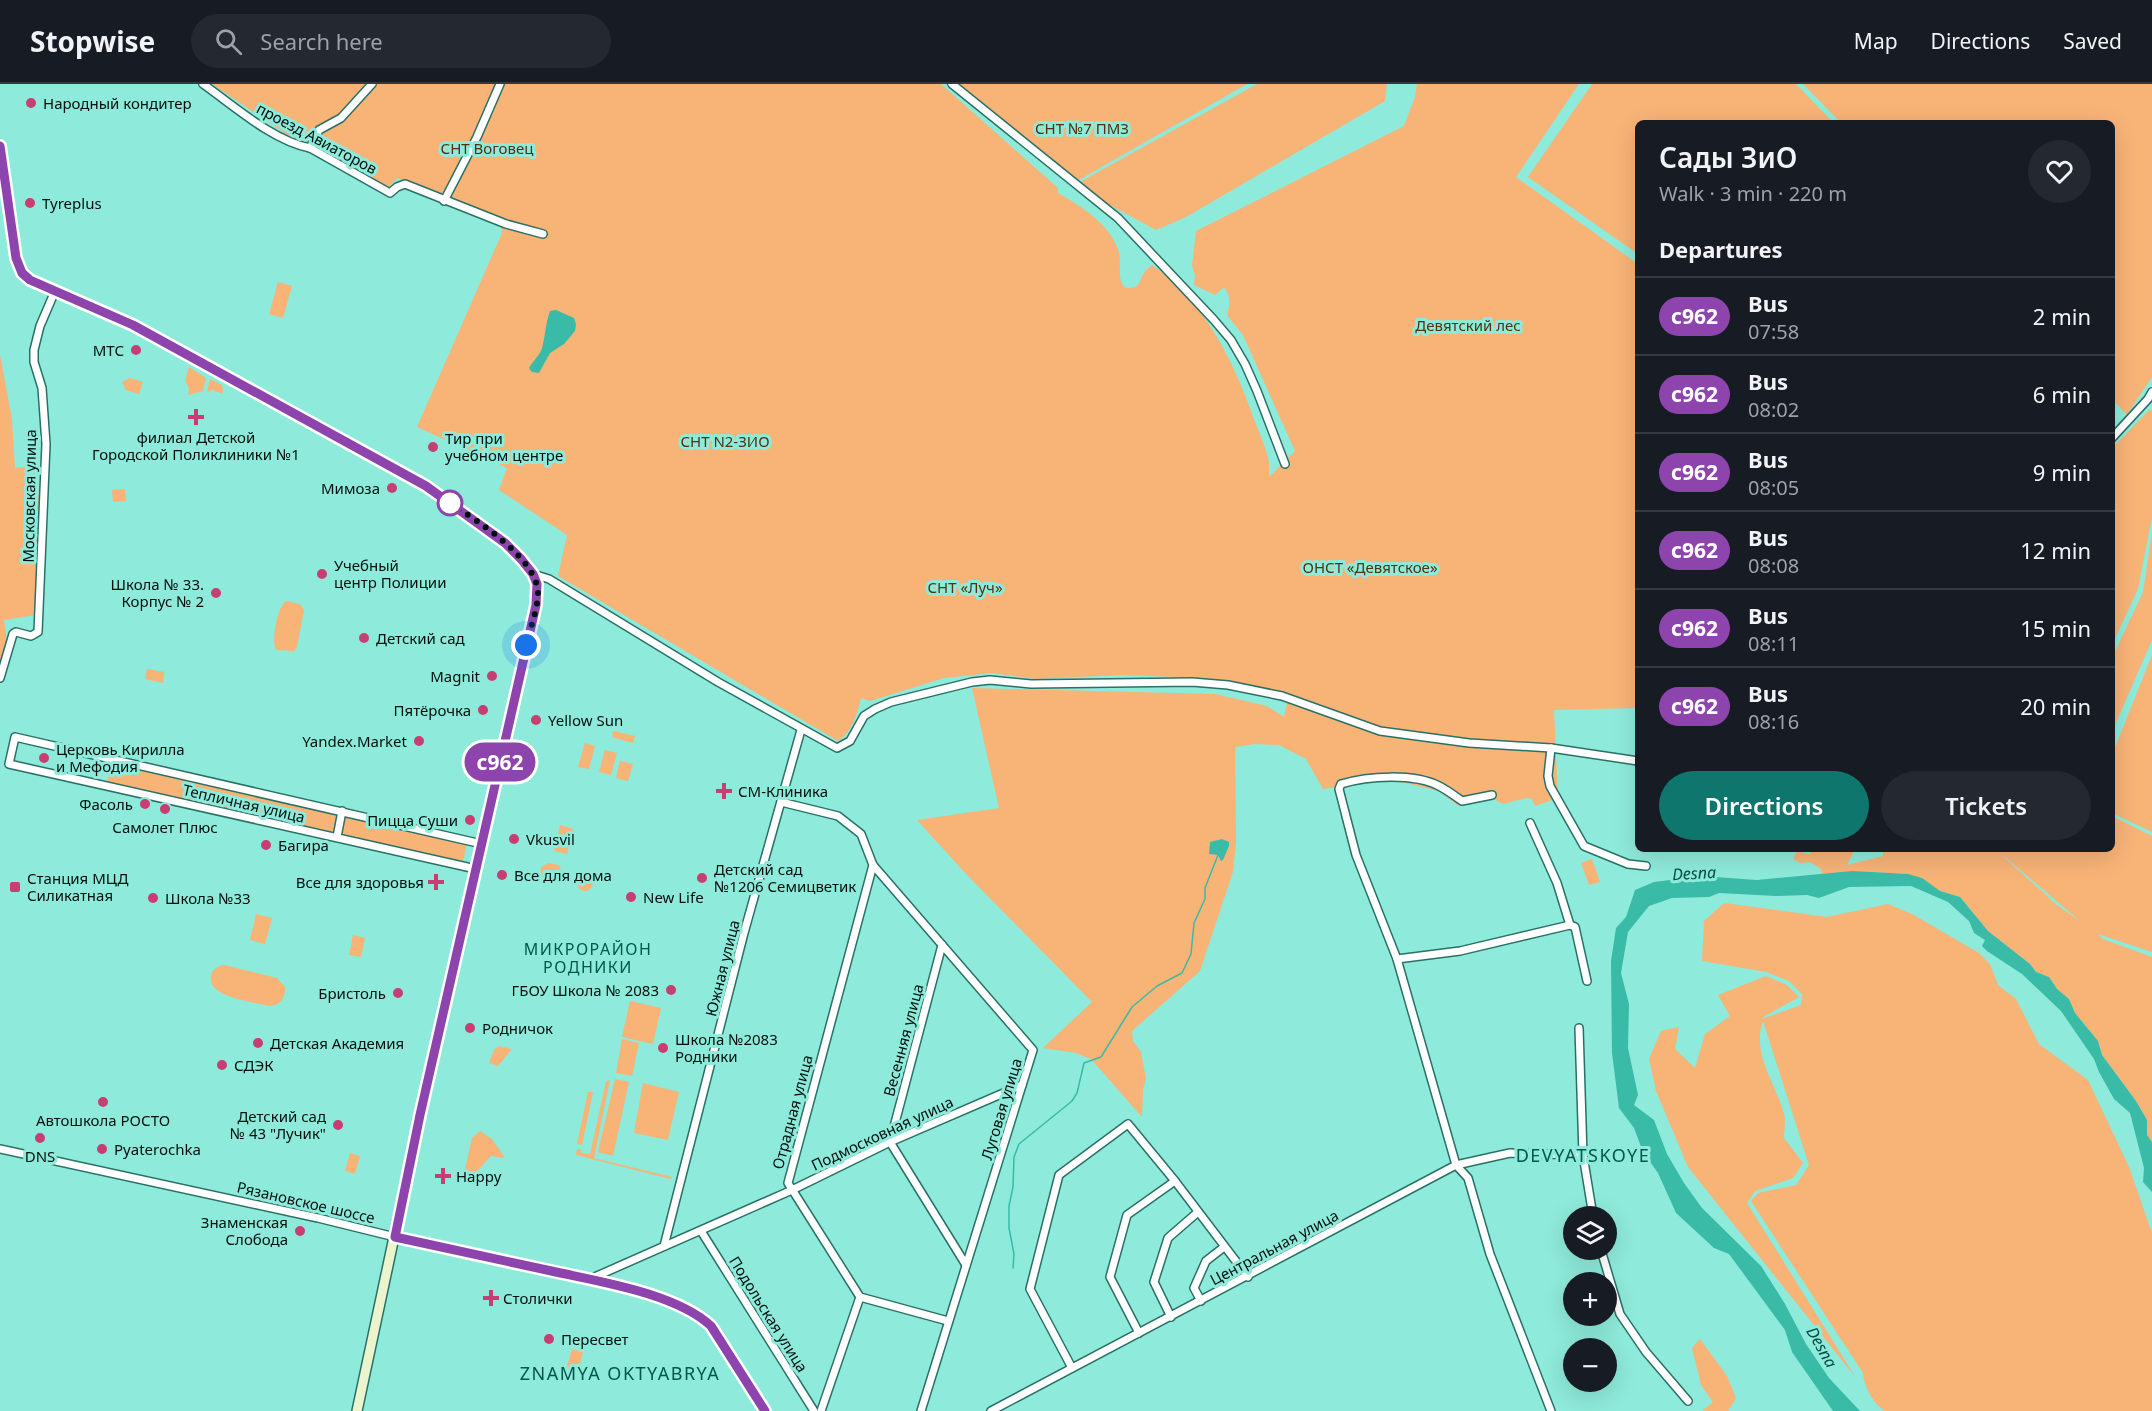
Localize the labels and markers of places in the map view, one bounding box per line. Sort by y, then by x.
place label: Народный кондитер [43,93,192,113]
marker: Народный кондитер [24,96,38,110]
place label: Tyreplus [42,193,102,213]
marker: Tyreplus [23,196,37,210]
place label: МТС [93,340,124,360]
marker: МТС [129,343,143,357]
marker: филиал Детской Городской Поликлиники №1 [187,408,205,426]
place label: филиал Детской Городской Поликлиники №1 [92,427,300,464]
place label: Тир при учебном центре [445,428,563,465]
marker: Тир при учебном центре [426,440,440,454]
place label: Мимоза [321,478,380,498]
marker: Мимоза [385,481,399,495]
unlabelled marker [437,490,463,516]
place label: Учебный центр Полиции [334,555,447,592]
marker: Учебный центр Полиции [315,567,329,581]
place label: Школа № 33. Корпус № 2 [110,574,204,611]
marker: Школа № 33. Корпус № 2 [209,586,223,600]
place label: Детский сад [376,628,465,648]
marker: Детский сад [357,631,371,645]
place label: Magnit [430,666,481,686]
marker: Magnit [485,669,499,683]
place label: Пятёрочка [394,700,471,720]
marker: Пятёрочка [476,703,490,717]
place label: Yellow Sun [548,710,623,730]
marker: Yellow Sun [529,713,543,727]
place label: Yandex.Market [302,731,408,751]
marker: Yandex.Market [412,734,426,748]
place label: Церковь Кирилла и Мефодия [56,739,185,776]
marker: Церковь Кирилла и Мефодия [37,751,51,765]
place label: СМ-Клиника [738,781,828,801]
marker: СМ-Клиника [715,782,733,800]
place label: Фасоль [79,794,133,814]
marker: Фасоль [138,797,152,811]
marker: Самолет Плюс [158,802,172,816]
place label: Пицца Суши [367,810,458,830]
marker: Пицца Суши [463,813,477,827]
place label: Самолет Плюс [112,817,218,837]
place label: Vkusvil [526,829,575,849]
marker: Vkusvil [507,832,521,846]
place label: Багира [278,835,329,855]
marker: Багира [259,838,273,852]
place label: Детский сад №1206 Семицветик [714,859,856,896]
place label: Все для дома [514,865,612,885]
place label: Станция МЦД Силикатная [27,868,128,905]
marker: Все для дома [495,868,509,882]
marker: Детский сад №1206 Семицветик [695,871,709,885]
place label: Все для здоровья [296,872,424,892]
marker: Все для здоровья [429,875,443,889]
marker: Станция МЦД Силикатная [8,880,22,894]
place label: New Life [643,887,704,907]
place label: Школа №33 [165,888,251,908]
marker: New Life [624,890,638,904]
marker: Школа №33 [146,891,160,905]
place label: ГБОУ Школа № 2083 [512,980,659,1000]
place label: Бристоль [318,983,386,1003]
marker: ГБОУ Школа № 2083 [664,983,678,997]
marker: Бристоль [391,986,405,1000]
place label: Родничок [482,1018,553,1038]
marker: Родничок [463,1021,477,1035]
place label: Школа №2083 Родники [675,1029,778,1066]
place label: Детская Академия [270,1033,404,1053]
marker: Детская Академия [251,1036,265,1050]
marker: Школа №2083 Родники [656,1041,670,1055]
place label: СДЭК [234,1055,274,1075]
marker: СДЭК [215,1058,229,1072]
marker: Автошкола РОСТО [96,1095,110,1109]
place label: Детский сад № 43 "Лучик" [230,1106,326,1143]
place label: Автошкола РОСТО [36,1110,170,1130]
marker: Детский сад № 43 "Лучик" [331,1118,345,1132]
marker: DNS [33,1131,47,1145]
place label: Pyaterochka [114,1139,201,1159]
marker: Pyaterochka [95,1142,109,1156]
place label: DNS [25,1146,55,1166]
place label: Happy [456,1166,502,1186]
marker: Happy [434,1167,452,1185]
place label: Знаменская Слобода [201,1212,288,1249]
marker: Знаменская Слобода [293,1224,307,1238]
place label: Столички [503,1288,573,1308]
marker: Столички [484,1291,498,1305]
place label: Пересвет [561,1329,629,1349]
marker: Пересвет [542,1332,556,1346]

